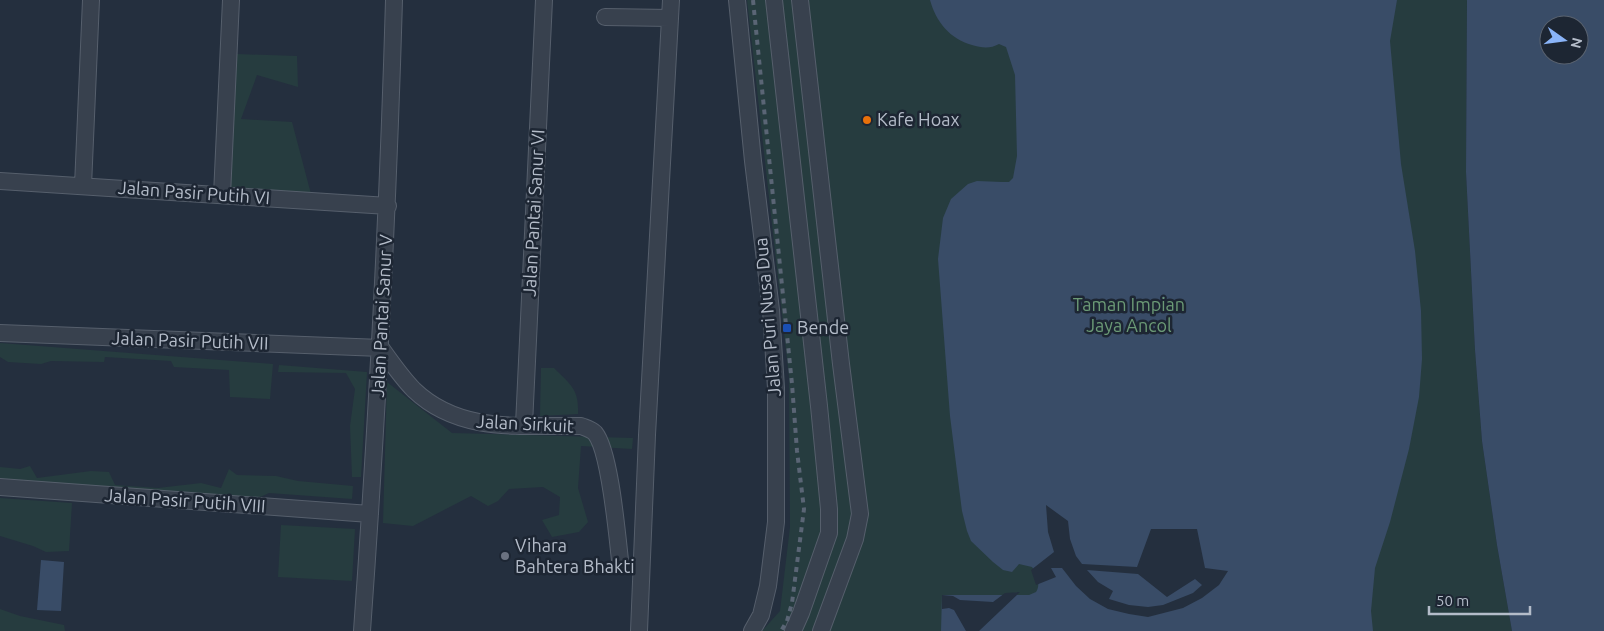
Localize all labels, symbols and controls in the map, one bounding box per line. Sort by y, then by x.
north arrow [1539,15,1589,65]
text: N [1568,36,1586,50]
place label: Kafe Hoax [877,109,960,129]
marker: Kafe Hoax [861,114,873,126]
street label: Jalan Pantai Sanur VI [519,129,547,297]
street label: Jalan Pasir Putih VI [117,177,271,207]
street label: Jalan Pantai Sanur V [367,233,395,398]
street label: Jalan Puri Nusa Dua [750,237,784,397]
park label: Taman Impian Jaya Ancol [1073,294,1185,335]
place label: Bende [797,317,849,337]
marker: Bende [781,322,793,334]
street label: Jalan Pasir Putih VII [111,327,269,353]
street label: Jalan Sirkuit [476,410,574,436]
street label: Jalan Pasir Putih VIII [104,484,266,516]
place label: Vihara Bahtera Bhakti [515,535,635,576]
marker: Vihara Bahtera Bhakti [499,550,511,562]
scale bar [1429,584,1530,616]
text: 50 m [1436,592,1469,609]

